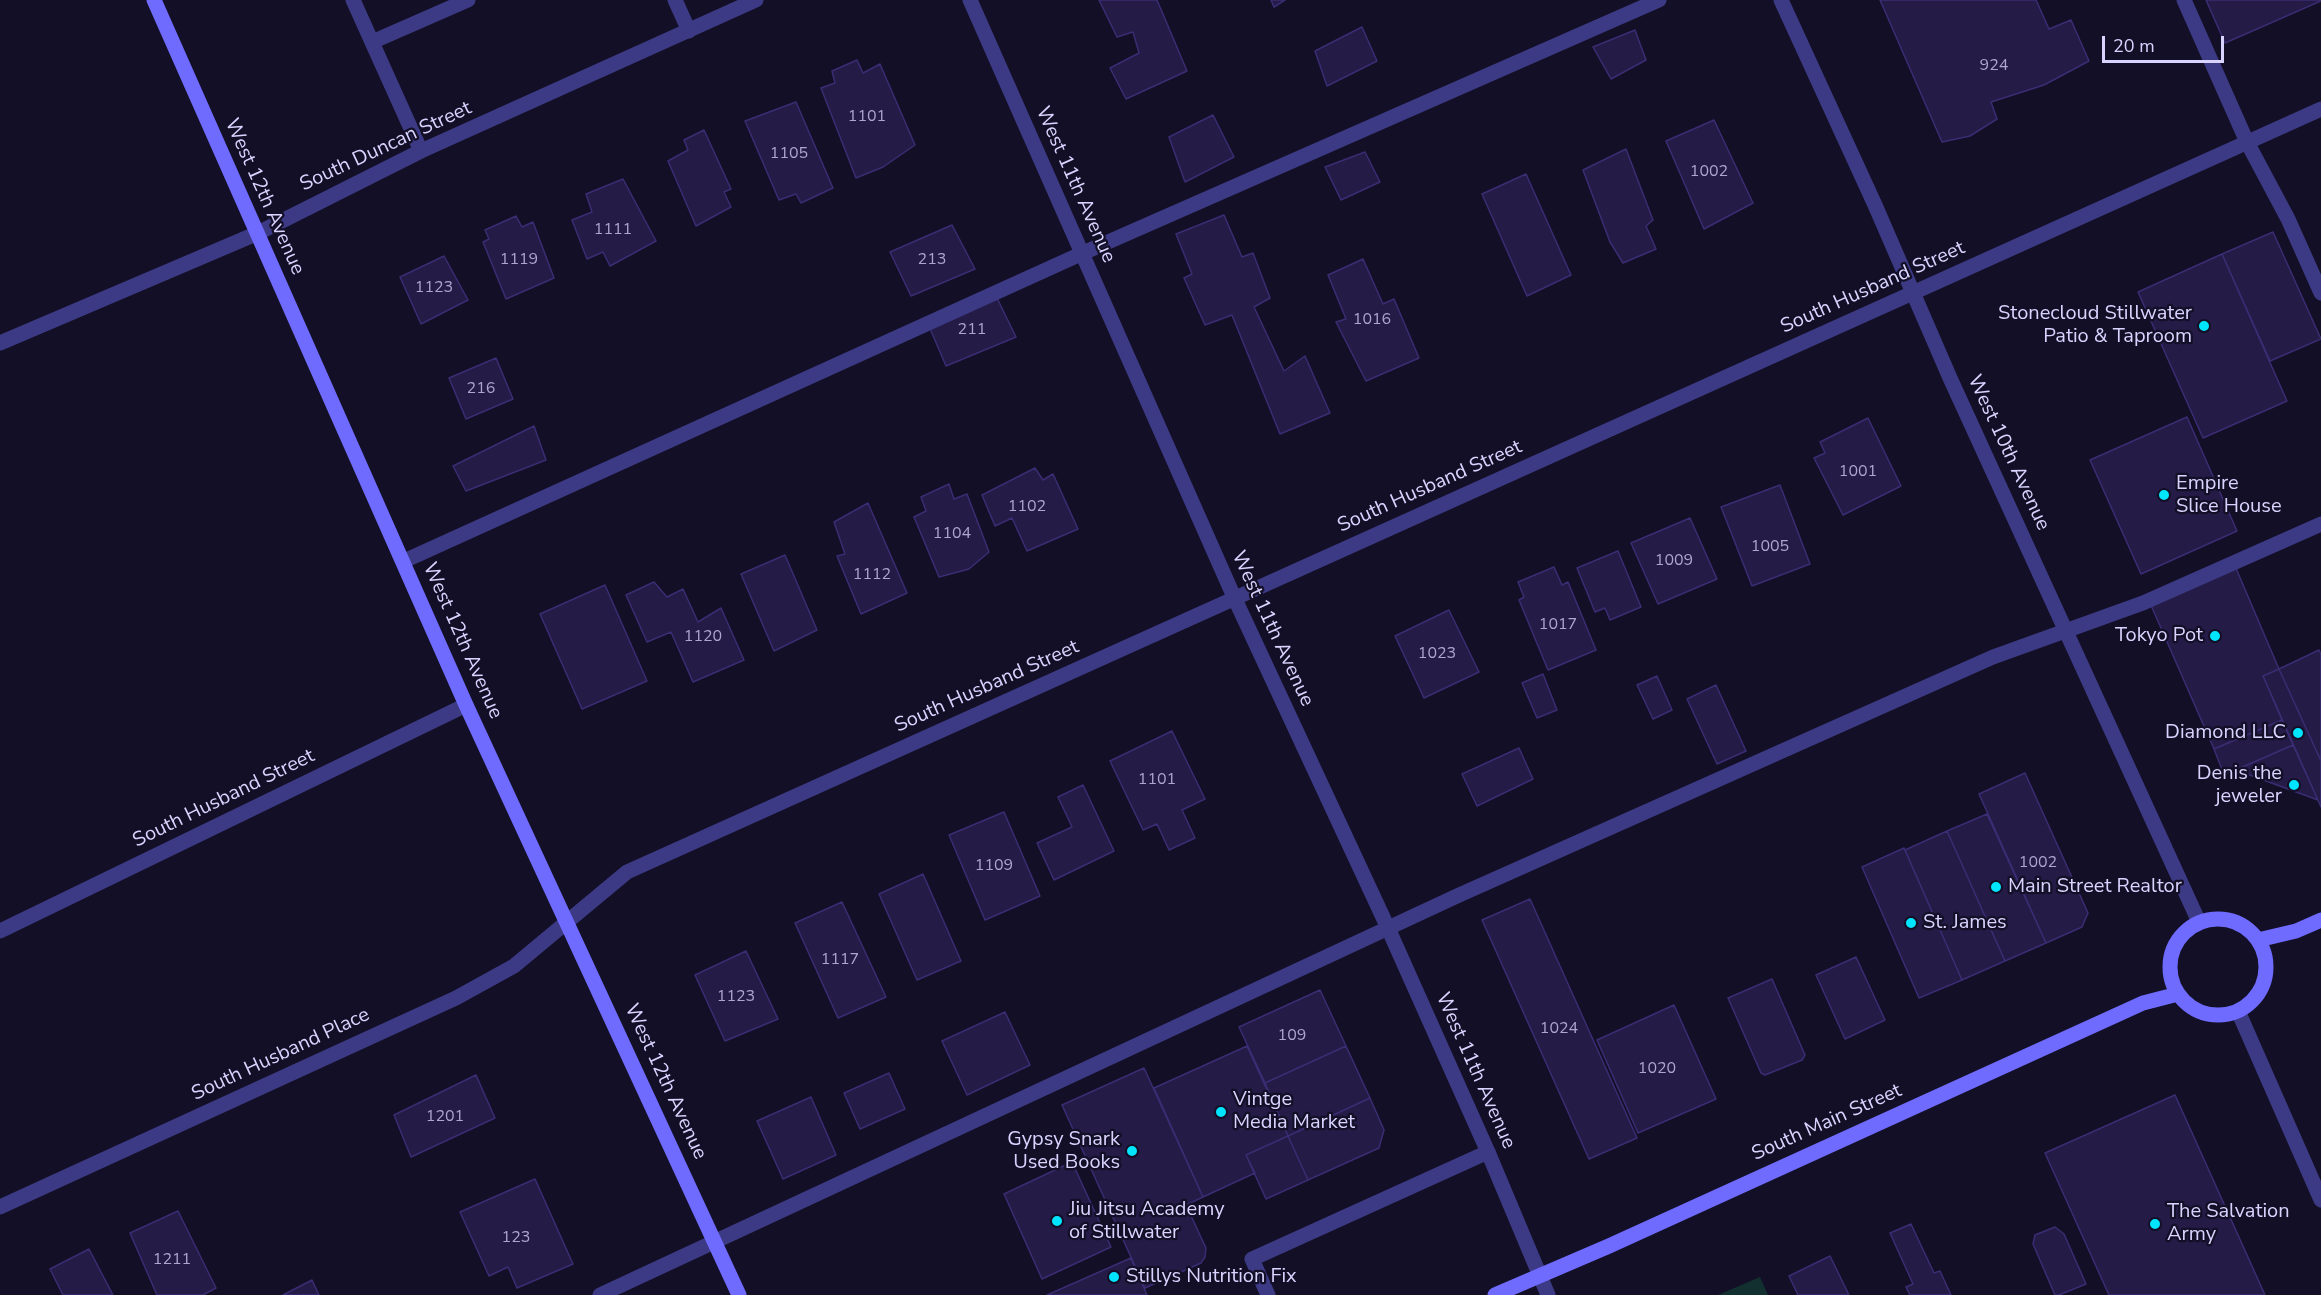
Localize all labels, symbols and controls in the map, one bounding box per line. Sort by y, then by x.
scale bar [2105,24,2226,62]
text: 20 m [2113,34,2155,58]
house number: 924 [1980,56,2008,76]
street label: South Duncan Street [296,97,476,197]
street label: West 11th Avenue [1030,103,1120,267]
house number: 1101 [848,107,886,127]
street label: West 12th Avenue [219,115,309,279]
house number: 1105 [770,144,808,164]
house number: 1002 [1690,162,1728,182]
house number: 1111 [594,220,632,240]
street label: South Husband Street [1777,237,1969,339]
house number: 1119 [500,250,538,270]
house number: 213 [918,250,946,270]
house number: 1123 [415,278,453,298]
place label: Stonecloud Stillwater Patio & Taproom [1998,302,2192,349]
house number: 1016 [1353,310,1391,330]
marker: Stonecloud Stillwater Patio & Taproom [2197,319,2211,333]
house number: 211 [958,320,986,340]
street label: West 10th Avenue [1961,371,2055,535]
house number: 216 [467,379,495,399]
street label: South Husband Street [1334,436,1526,538]
house number: 1001 [1839,462,1877,482]
place label: Empire Slice House [2176,472,2282,519]
marker: Empire Slice House [2157,488,2171,502]
house number: 1102 [1008,497,1046,517]
house number: 1104 [933,524,971,544]
house number: 1005 [1751,537,1789,557]
street label: West 11th Avenue [1225,547,1319,711]
house number: 1009 [1655,551,1693,571]
street label: West 12th Avenue [417,559,507,723]
house number: 1112 [853,565,891,585]
house number: 1017 [1539,615,1577,635]
place label: Tokyo Pot [2115,624,2203,648]
house number: 1120 [684,627,722,647]
marker: Tokyo Pot [2208,629,2222,643]
street label: South Husband Street [891,636,1083,738]
house number: 1023 [1418,644,1456,664]
place label: Diamond LLC [2165,721,2286,745]
marker: Diamond LLC [2291,726,2305,740]
street label: South Husband Street [129,745,319,853]
place label: Denis the jeweler [2197,762,2282,809]
house number: 1101 [1138,770,1176,790]
marker: Denis the jeweler [2287,778,2301,792]
house number: 1002 [2019,853,2057,873]
house number: 1109 [975,856,1013,876]
place label: Main Street Realtor [2008,875,2182,899]
marker: Main Street Realtor [1989,880,2003,894]
place label: St. James [1923,911,2007,935]
marker: St. James [1904,916,1918,930]
house number: 1117 [821,950,859,970]
house number: 1123 [717,987,755,1007]
street label: West 11th Avenue [1430,989,1520,1153]
street label: West 12th Avenue [618,1000,712,1164]
street label: South Husband Place [188,1003,374,1107]
house number: 1024 [1540,1019,1578,1039]
house number: 109 [1278,1026,1306,1046]
house number: 1020 [1638,1059,1676,1079]
street label: South Main Street [1748,1079,1906,1167]
place label: Vintge Media Market [1233,1088,1355,1135]
marker: Vintge Media Market [1214,1105,1228,1119]
house number: 1201 [426,1107,464,1127]
place label: Gypsy Snark Used Books [1007,1128,1120,1175]
marker: Gypsy Snark Used Books [1125,1144,1139,1158]
place label: Jiu Jitsu Academy of Stillwater [1069,1198,1224,1245]
place label: The Salvation Army [2167,1200,2290,1247]
marker: Jiu Jitsu Academy of Stillwater [1050,1214,1064,1228]
marker: The Salvation Army [2148,1217,2162,1231]
house number: 123 [502,1228,530,1248]
house number: 1211 [153,1250,191,1270]
place label: Stillys Nutrition Fix [1126,1265,1297,1289]
marker: Stillys Nutrition Fix [1107,1270,1121,1284]

